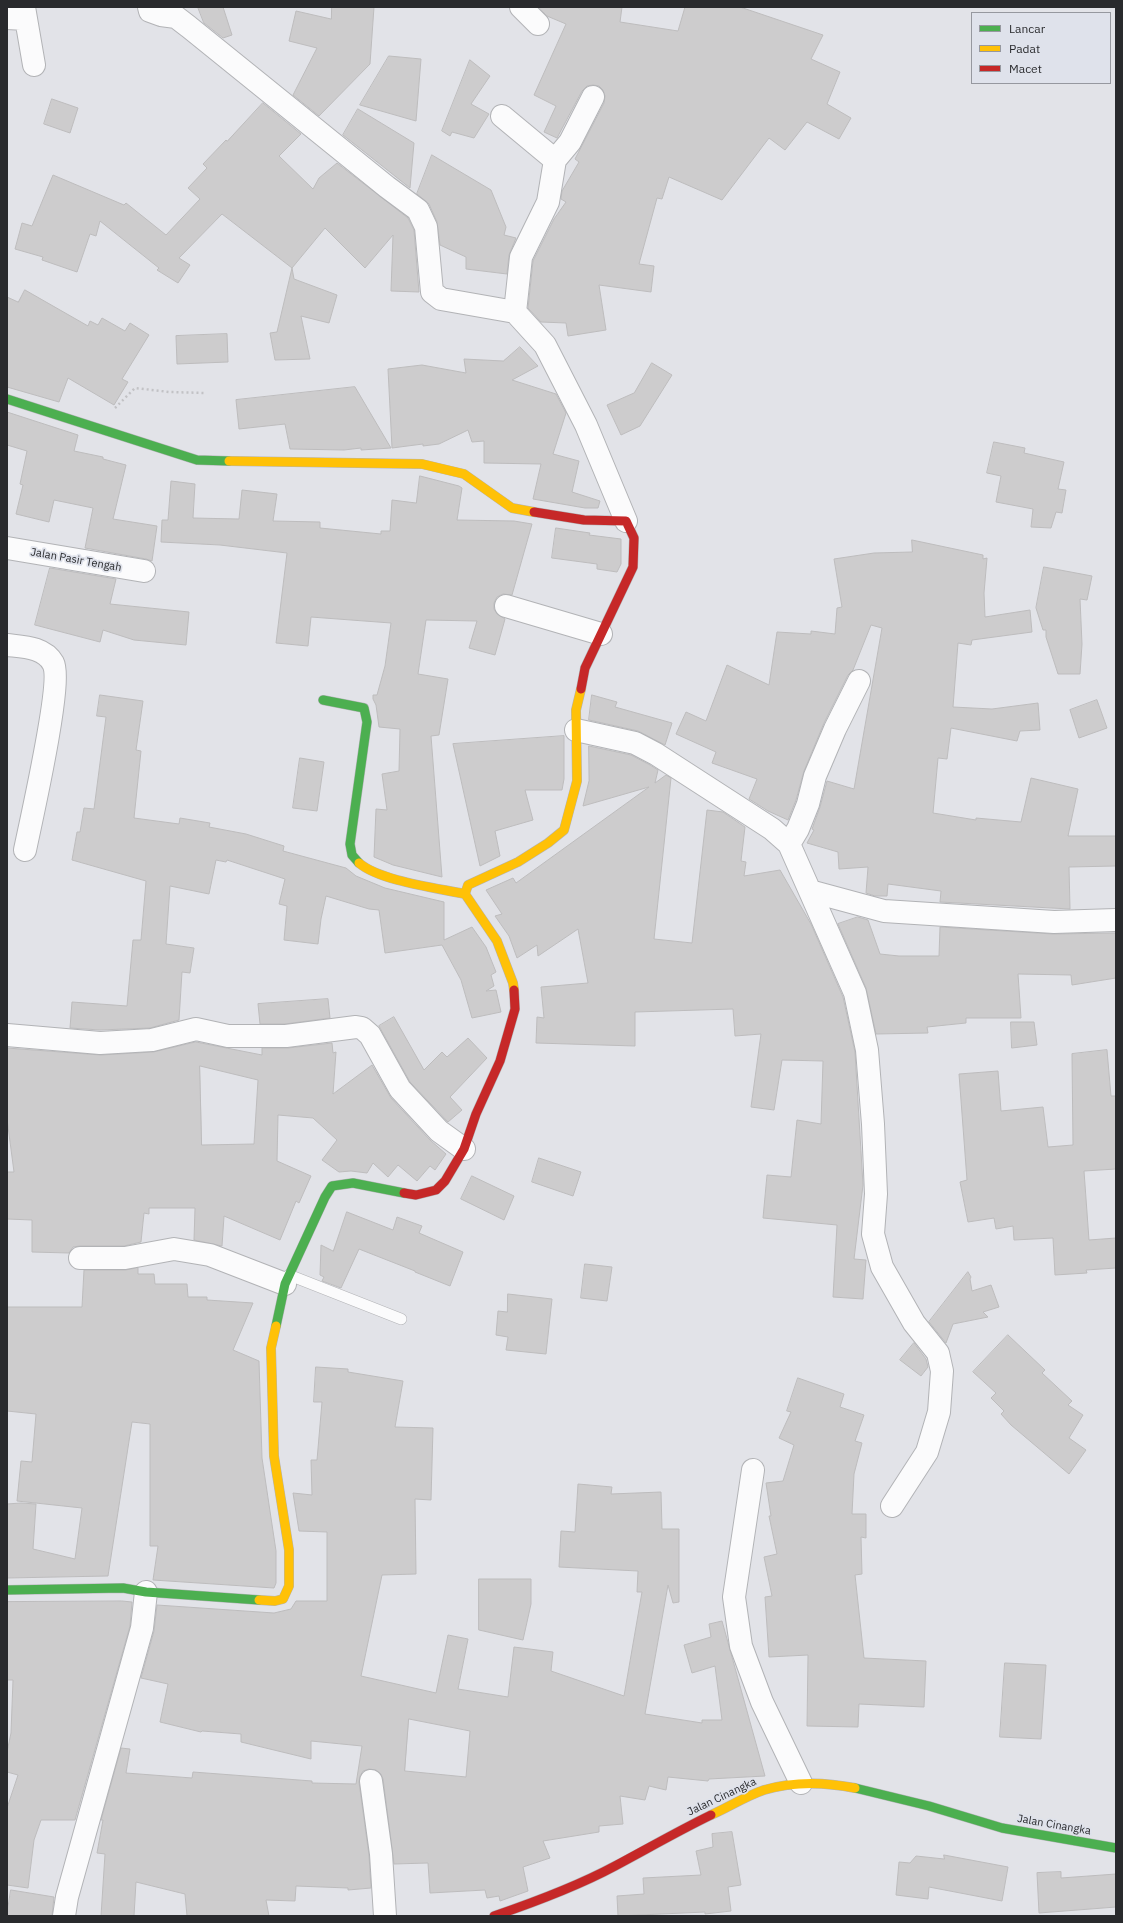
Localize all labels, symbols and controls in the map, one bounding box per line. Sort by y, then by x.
legend [971,12,1111,84]
text: Lancar [1009,21,1045,36]
text: Padat [1009,41,1040,56]
text: Macet [1009,61,1042,76]
street label: Jalan Pasir Tengah [29,546,123,574]
street label: Jalan Cinangka [685,1775,759,1819]
street label: Jalan Cinangka [1016,1812,1092,1838]

